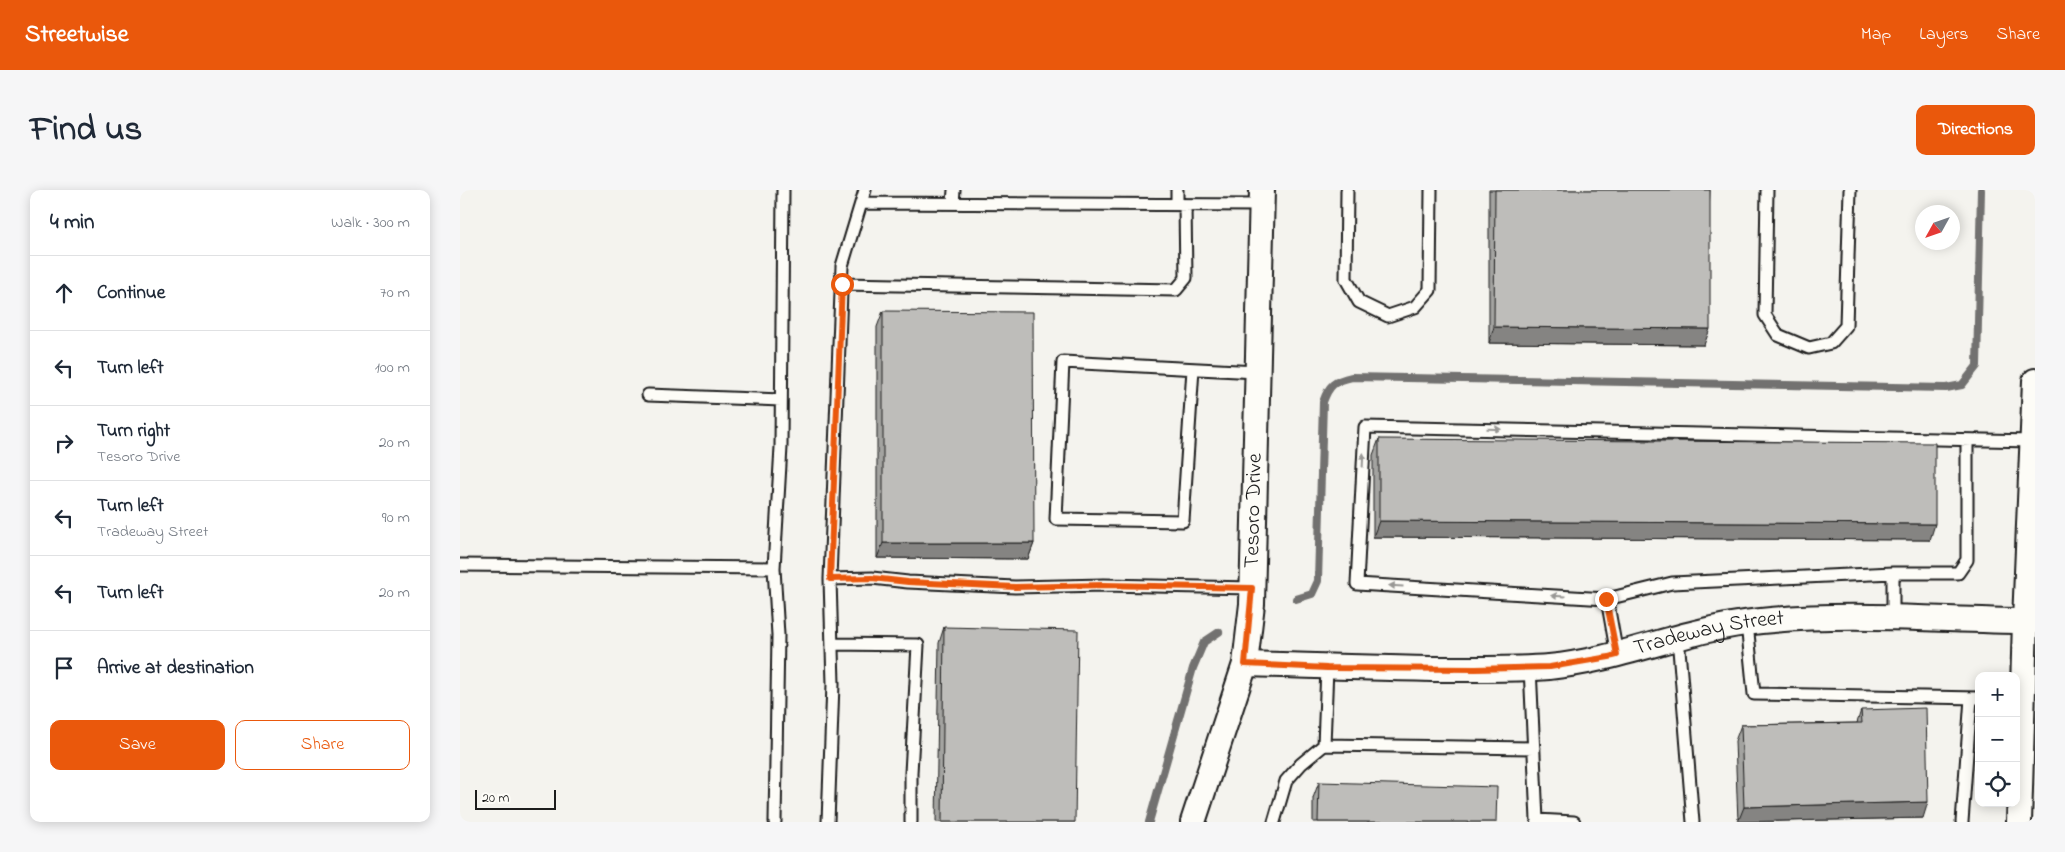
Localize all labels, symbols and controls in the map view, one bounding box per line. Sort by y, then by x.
text: Streetwise [25,18,129,53]
text: Map [1861,22,1891,48]
text: Layers [1919,22,1969,48]
text: Share [1997,22,2040,48]
text: Find us [30,105,142,156]
button: Directions [1916,105,2035,155]
north arrow [1915,205,1960,250]
text: 4 min [50,208,94,238]
text: Walk · 300 m [331,211,410,235]
route start [831,273,854,296]
icon: ahead [50,279,78,307]
text: Continue [97,280,165,307]
text: 70 m [380,281,410,305]
icon: left [50,354,78,382]
text: Turn left [97,355,164,382]
text: 100 m [375,356,410,380]
text: Turn right [97,418,170,445]
one-way arrow [1486,426,1502,434]
icon: right [50,429,78,457]
text: 20 m [379,431,410,455]
text: Tesoro Drive [97,445,181,469]
one-way arrow [1359,452,1367,468]
street label: Tesoro Drive [1237,453,1272,569]
text: Turn left [97,493,164,520]
icon: left [50,504,78,532]
text: 90 m [382,506,410,530]
text: Tradeway Street [97,520,208,544]
icon: left [50,579,78,607]
text: Turn left [97,580,164,607]
text: 20 m [379,581,410,605]
one-way arrow [1387,582,1403,590]
route end [1595,588,1618,611]
one-way arrow [1550,591,1566,599]
street label: Tradeway Street [1630,603,1786,665]
icon: arrive [50,654,78,682]
text: Arrive at destination [97,655,254,682]
map controls [1975,672,2020,807]
button: + [1975,672,2020,717]
button: − [1975,717,2020,762]
button: Save [50,720,225,770]
button: Share [235,720,410,770]
button: locate [1975,762,2020,807]
scale bar [475,787,556,810]
text: 20 m [482,788,509,809]

